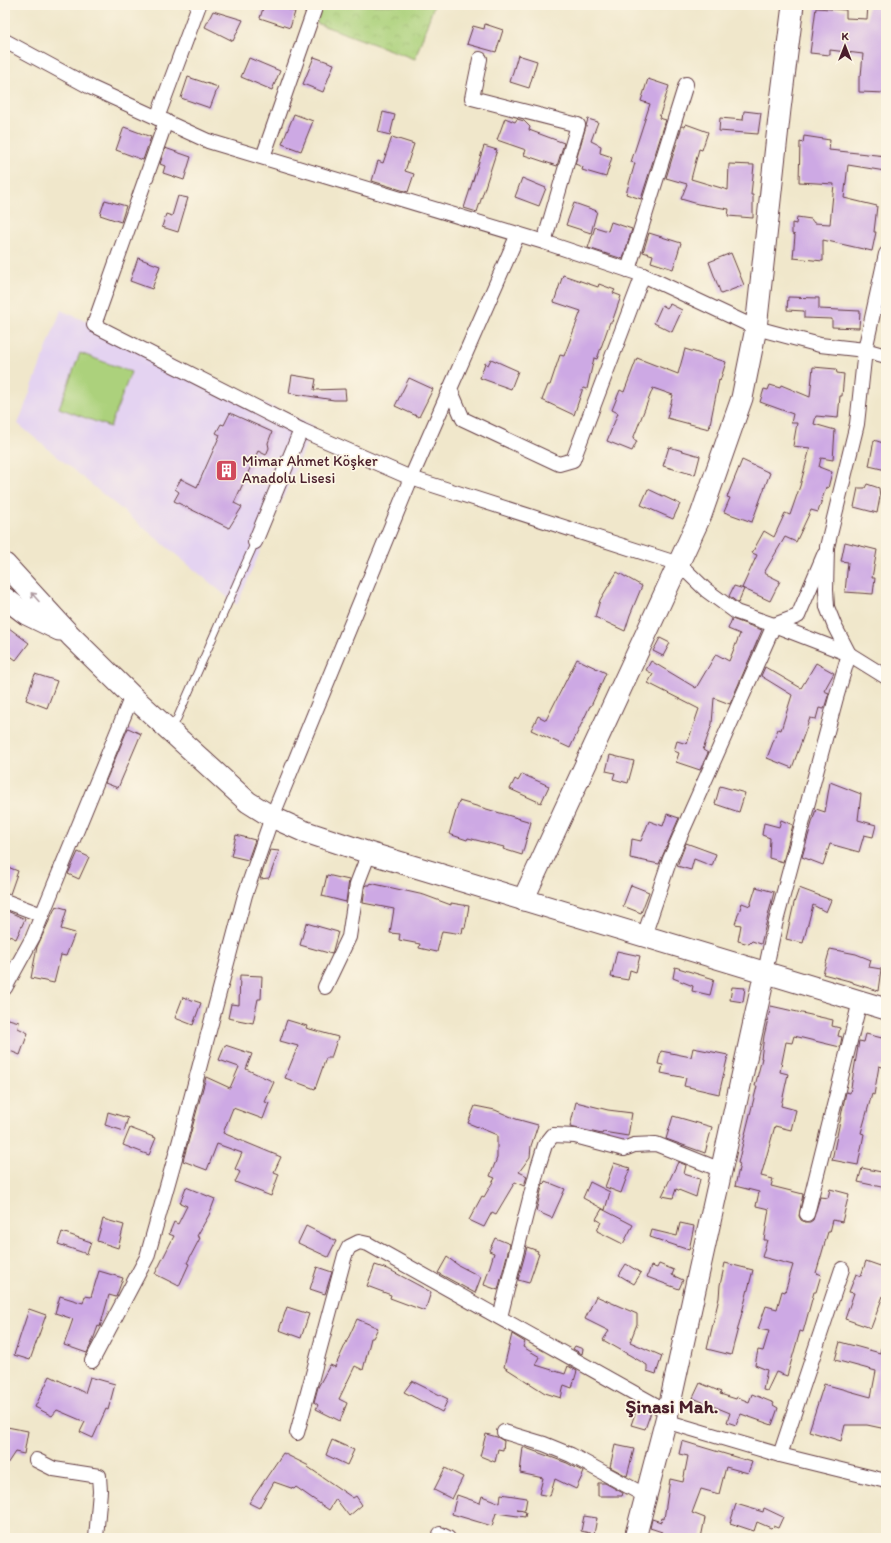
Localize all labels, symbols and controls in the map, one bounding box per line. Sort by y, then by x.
north arrow [825,26,865,66]
text: K [841,30,849,43]
place label: Mimar Ahmet Köşker Anadolu Lisesi [242,452,378,487]
building icon: Mimar Ahmet Köşker Anadolu Lisesi [214,457,240,483]
one-way arrow [30,592,40,602]
district label: Şinasi Mah. [626,1395,718,1418]

